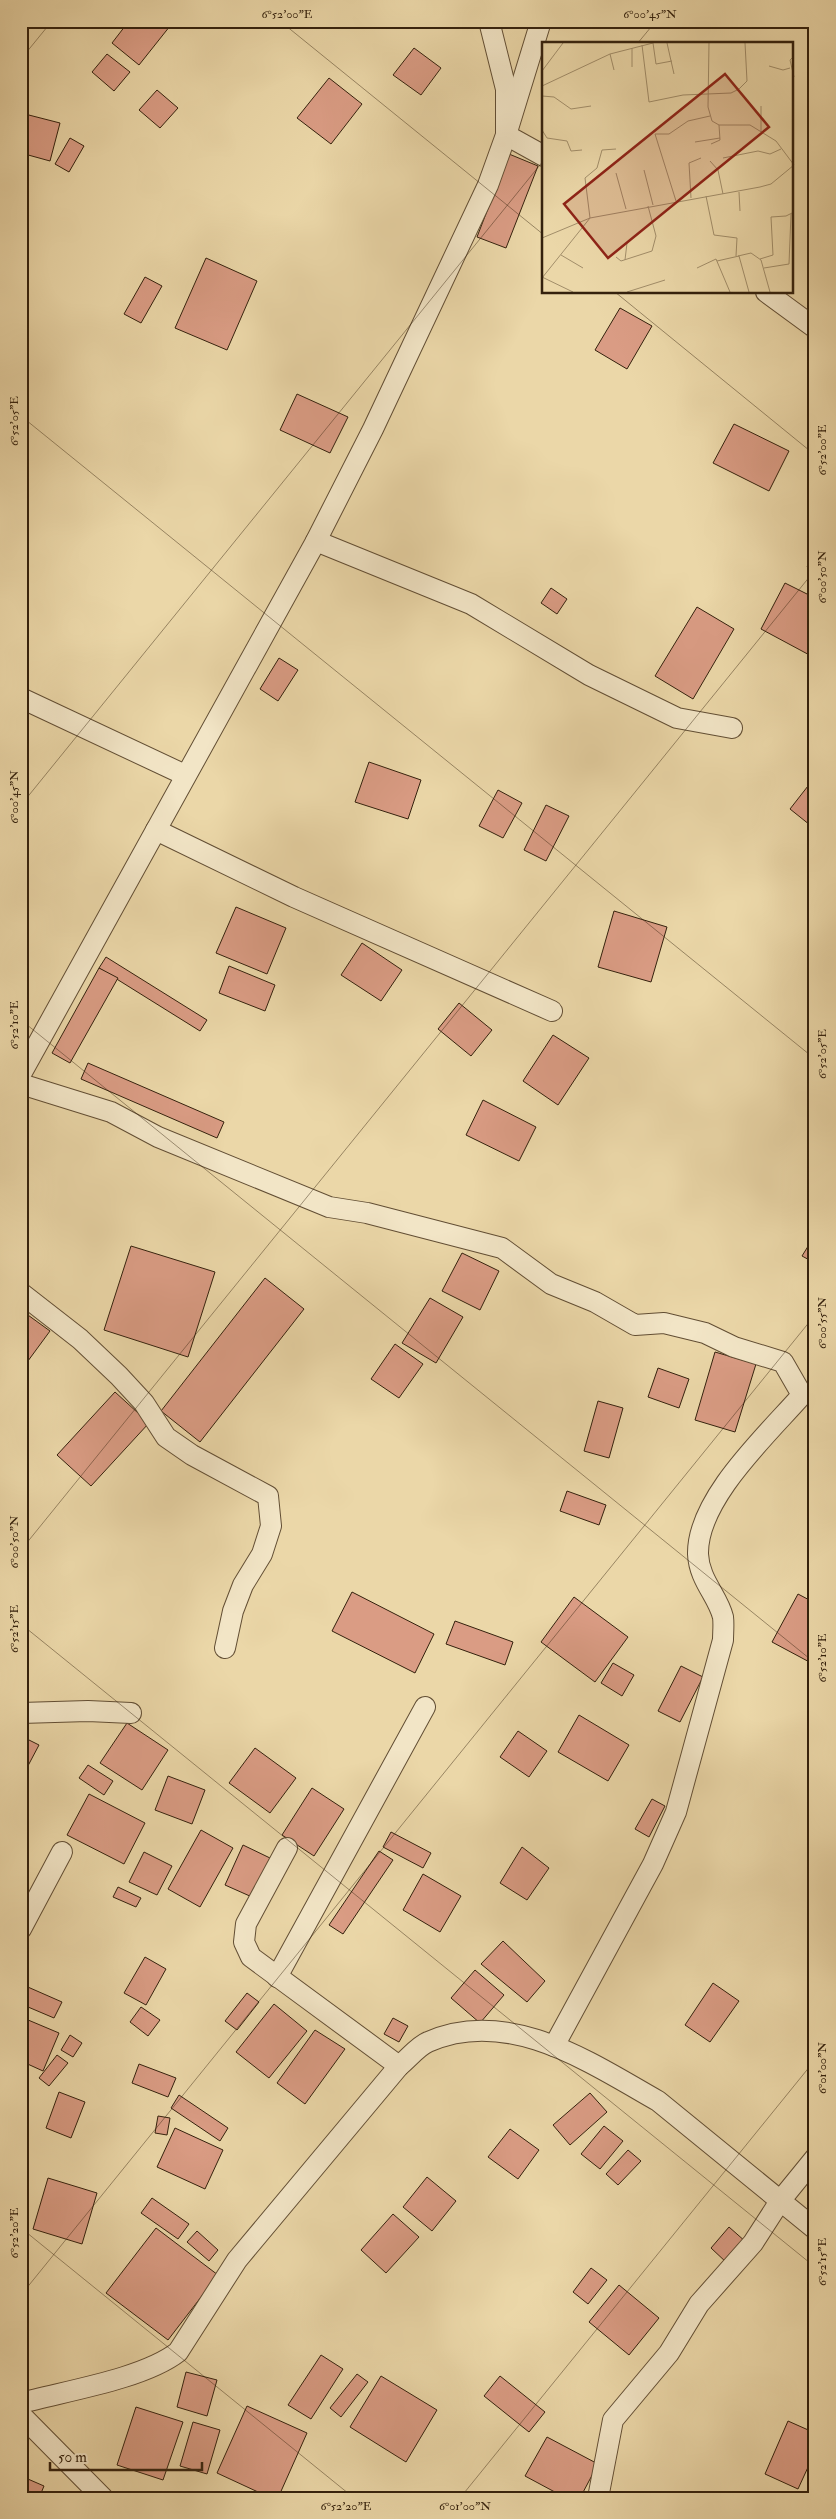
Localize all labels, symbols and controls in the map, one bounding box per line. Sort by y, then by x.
text: 6°52'00"E [262,7,313,22]
text: 6°00'45"N [623,7,677,22]
inset map [542,42,794,294]
text: 6°52'05"E [7,396,22,446]
text: 6°52'00"E [815,424,830,475]
text: 6°00'50"N [815,550,830,603]
text: 6°00'45"N [7,770,22,824]
text: 6°52'10"E [7,1000,22,1049]
text: 6°52'05"E [815,1029,830,1079]
text: 6°00'55"N [815,1297,830,1349]
text: 6°00'50"N [7,1515,22,1568]
text: 6°52'15"E [7,1605,22,1653]
text: 6°52'10"E [815,1633,830,1682]
text: 6°01'00"N [815,2042,830,2094]
text: 6°52'20"E [7,2207,22,2258]
text: 6°52'15"E [815,2238,830,2286]
scale bar [50,2439,202,2471]
text: 50 m [58,2448,87,2467]
text: 6°52'20"E [321,2499,372,2514]
text: 6°01'00"N [439,2499,491,2514]

